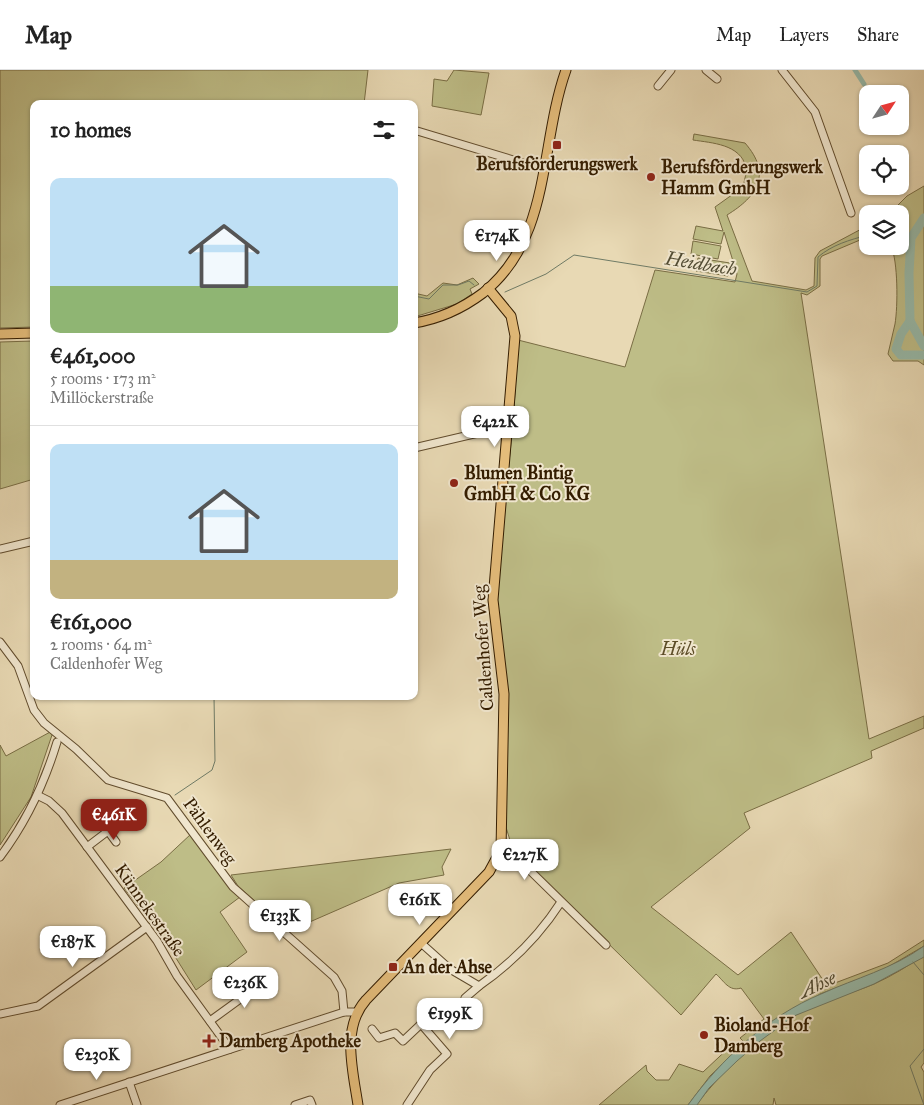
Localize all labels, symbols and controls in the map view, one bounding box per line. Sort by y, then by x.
text: Map [25,20,72,50]
text: Map [716,24,751,46]
text: Layers [779,24,829,46]
text: Share [857,24,899,46]
north arrow [859,85,909,135]
map controls [859,85,909,255]
icon: filters [370,116,398,144]
text: 10 homes [50,117,131,143]
marker: Berufsförderungswerk [551,139,563,151]
button: locate [859,145,909,195]
place label: Berufsförderungswerk [476,153,639,176]
place label: Berufsförderungswerk Hamm GmbH [661,156,824,199]
marker: Berufsförderungswerk Hamm GmbH [645,171,657,183]
button: layers [859,205,909,255]
icon: home [179,211,269,301]
pin: €174K [462,220,532,262]
text: €174K [475,226,519,245]
water label: Heidbach [662,246,738,281]
text: €461,000 [50,343,135,369]
text: 5 rooms · 173 m² [50,369,156,388]
text: Millöckerstraße [50,388,154,407]
pin: €422K [460,406,530,448]
text: €422K [472,412,518,431]
place label: Blumen Bintig GmbH & Co KG [464,462,590,505]
icon: home [179,476,269,566]
marker: Blumen Bintig GmbH & Co KG [448,477,460,489]
street label: Caldenhofer Weg [468,584,499,712]
text: €161,000 [50,609,132,635]
text: 2 rooms · 64 m² [50,635,152,654]
park label: Hüls [660,638,696,660]
text: Caldenhofer Weg [50,654,162,673]
street label: Pählenweg [178,793,242,870]
pin: €461K [79,798,149,841]
text: €461K [92,805,136,824]
pin: €227K [490,838,560,881]
text: €227K [503,845,547,864]
street label: Künnekestraße [110,859,190,961]
pin: €161K [385,884,455,926]
text: €161K [399,890,441,909]
pin: €133K [245,900,315,942]
text: €133K [260,906,300,925]
pin: €187K [38,926,108,968]
text: €187K [51,932,95,951]
place label: An der Ahse [402,956,493,978]
marker: An der Ahse [387,961,399,973]
pin: €236K [210,966,280,1009]
water label: Ahse [793,966,840,1004]
text: €236K [223,973,267,992]
pin: €199K [415,998,485,1040]
text: €199K [428,1004,472,1023]
place label: Bioland-Hof Damberg [714,1014,812,1058]
marker: Bioland-Hof Damberg [698,1029,710,1041]
place label: Damberg Apotheke [219,1030,361,1053]
marker: Damberg Apotheke [203,1035,215,1047]
pin: €230K [62,1038,132,1081]
text: €230K [75,1045,119,1064]

